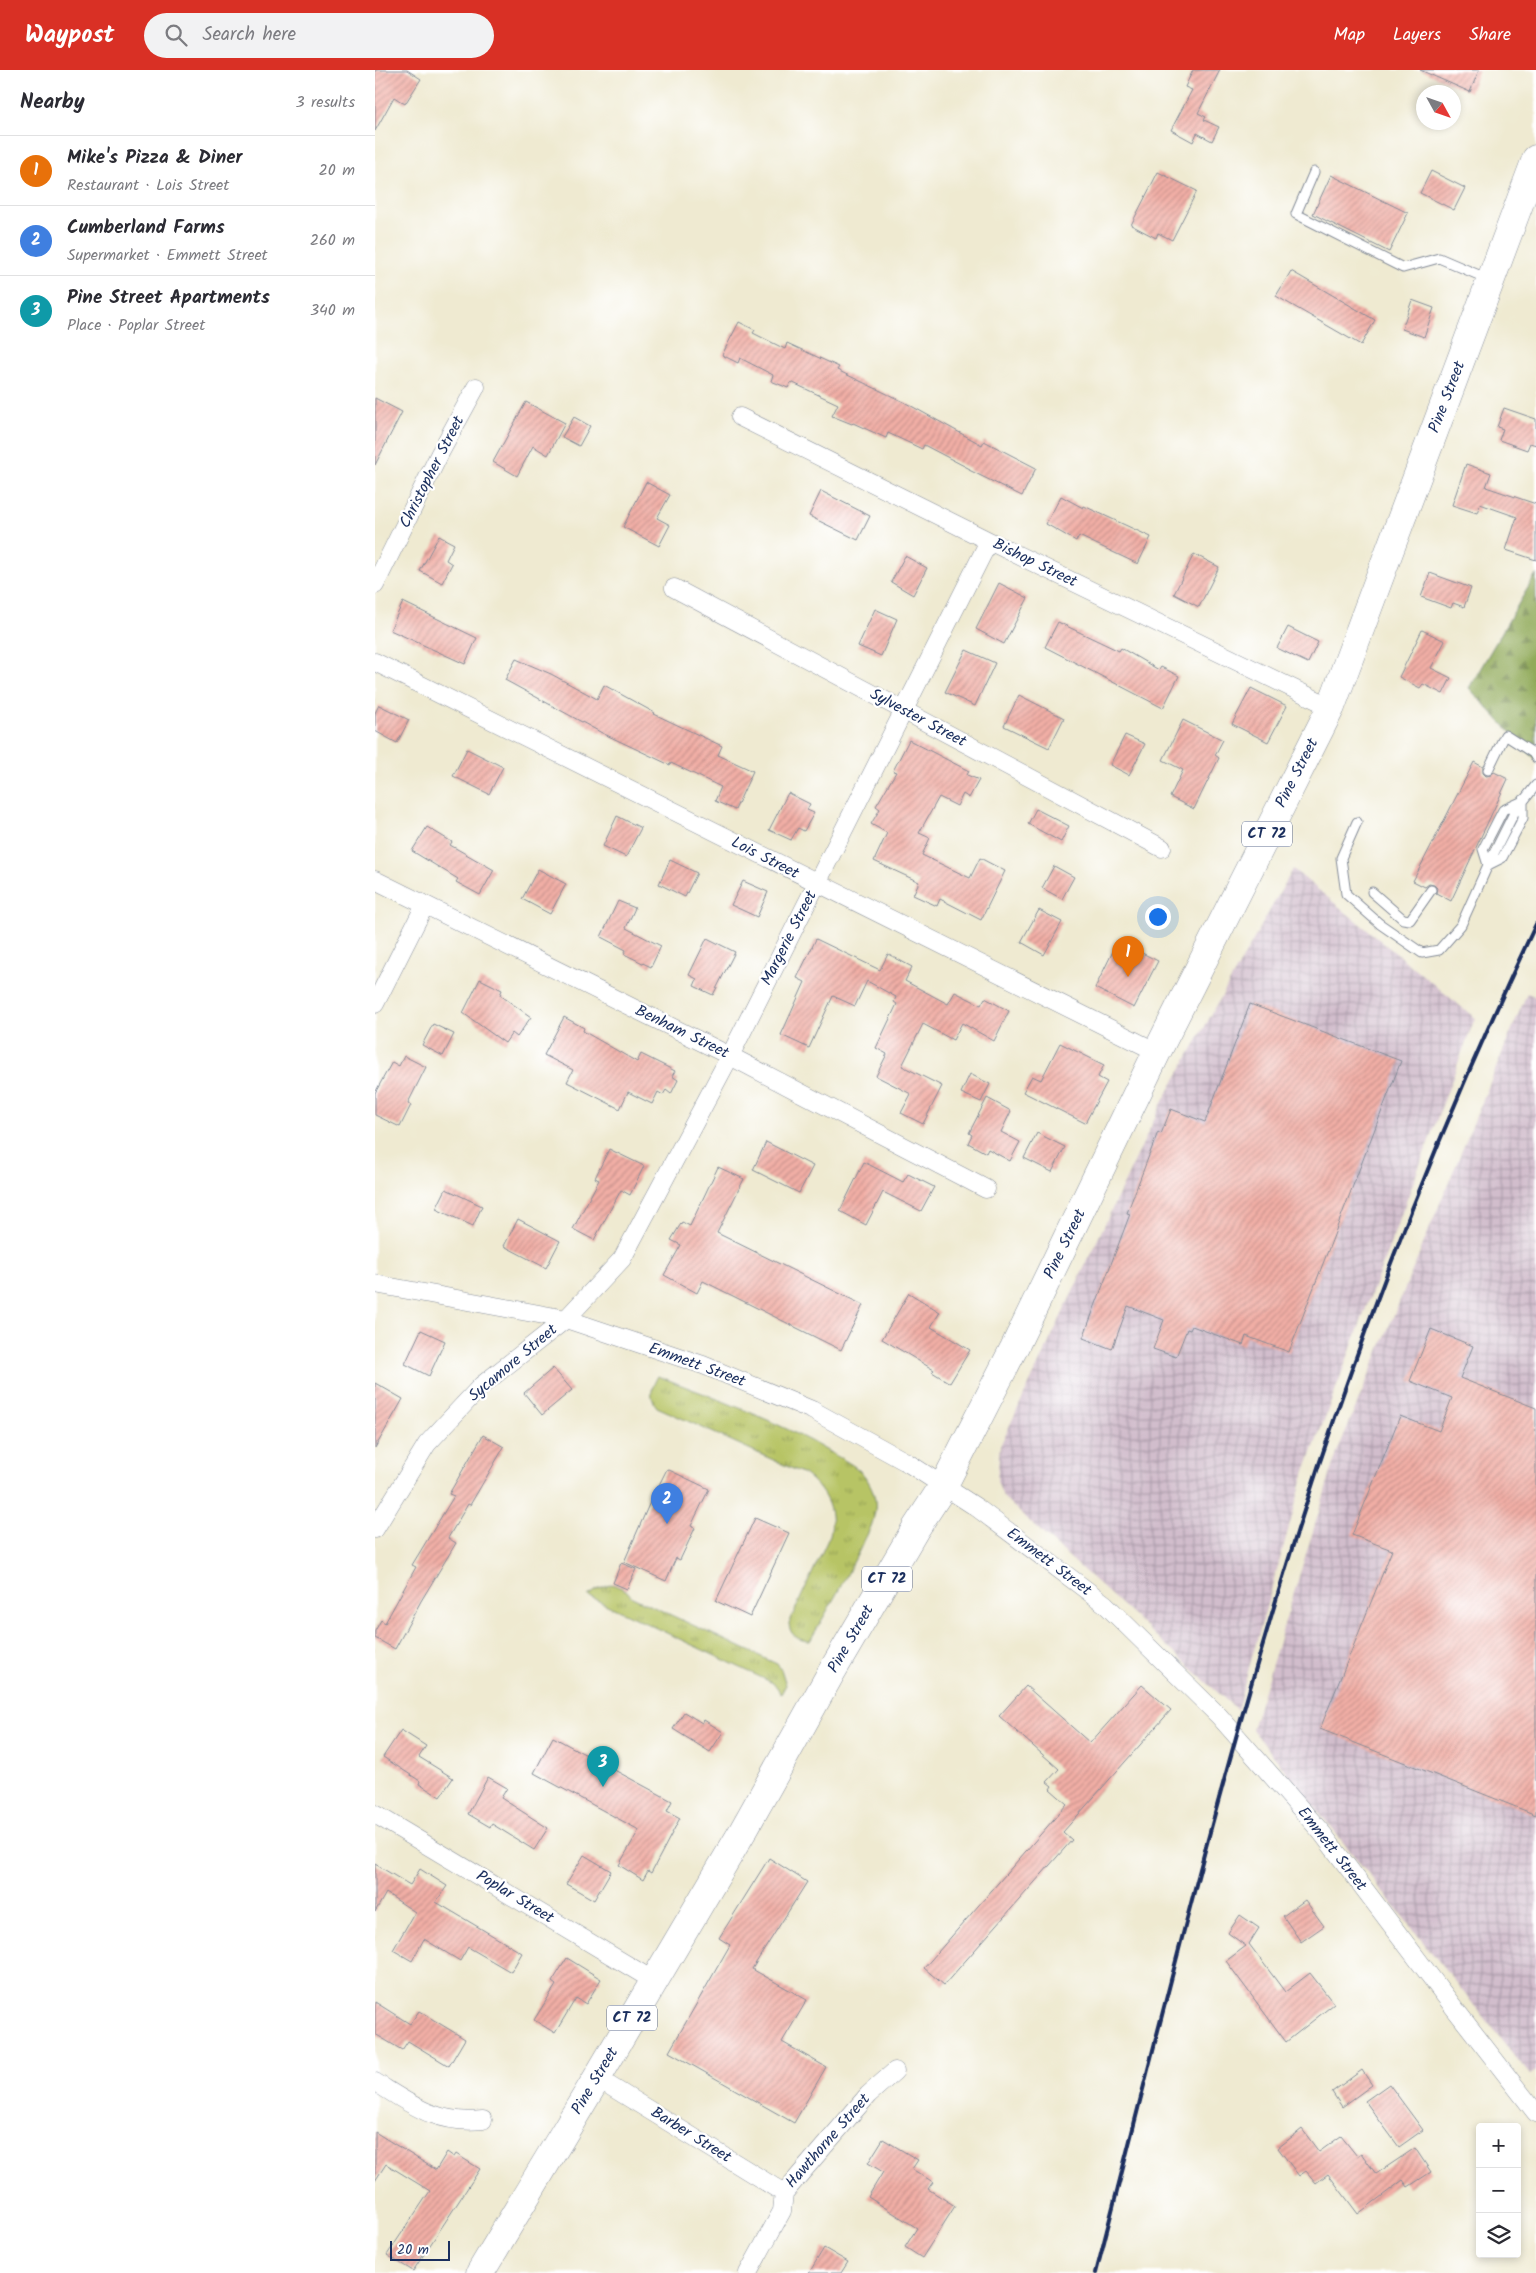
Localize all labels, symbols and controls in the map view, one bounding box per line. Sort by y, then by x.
search box [144,13,494,58]
text: Waypost [25,16,114,55]
text: Search here [202,20,296,50]
icon: search [162,21,190,49]
text: Map [1334,21,1365,50]
text: Layers [1393,21,1441,50]
text: Share [1469,21,1511,50]
north arrow [1416,85,1461,130]
text: Nearby [20,86,85,119]
text: 3 results [296,90,355,115]
text: Mike's Pizza & Diner [67,143,242,173]
text: 1 [34,158,38,183]
text: 20 m [319,158,355,183]
text: Restaurant · Lois Street [67,173,230,198]
text: Cumberland Farms [67,213,225,243]
text: 2 [31,228,41,253]
text: 260 m [310,228,355,253]
text: Supermarket · Emmett Street [67,243,268,268]
text: Pine Street Apartments [67,283,270,313]
text: 3 [32,298,40,323]
text: 340 m [310,298,355,323]
text: Place · Poplar Street [67,313,205,338]
street label: Pine Street [1422,357,1472,437]
street label: Christopher Street [393,411,471,533]
street label: Bishop Street [988,532,1082,595]
street label: Sylvester Street [865,682,972,754]
street label: Pine Street [1269,733,1326,812]
road number: CT 72 [1242,822,1292,846]
street label: Lois Street [727,830,804,886]
street label: Margerie Street [754,885,824,990]
your location [1145,904,1171,930]
pin: 1 [1112,936,1144,977]
street label: Benham Street [631,998,734,1066]
street label: Pine Street [1037,1204,1093,1283]
street label: Sycamore Street [463,1318,564,1408]
street label: Emmett Street [645,1336,750,1394]
pin: 2 [651,1483,683,1524]
street label: Emmett Street [1001,1521,1098,1603]
road number: CT 72 [862,1566,912,1592]
street label: Pine Street [821,1599,881,1678]
pin: 3 [587,1746,619,1787]
street label: Emmett Street [1291,1801,1374,1897]
street label: Poplar Street [471,1864,560,1931]
road number: CT 72 [607,2006,657,2030]
street label: Pine Street [565,2042,625,2120]
street label: Hawthorne Street [780,2087,877,2194]
street label: Barber Street [646,2100,737,2170]
map controls [1476,2123,1521,2258]
button: + [1476,2123,1521,2168]
button: − [1476,2168,1521,2213]
button: layers [1476,2213,1521,2258]
scale bar [390,2238,450,2261]
text: 20 m [397,2239,429,2261]

